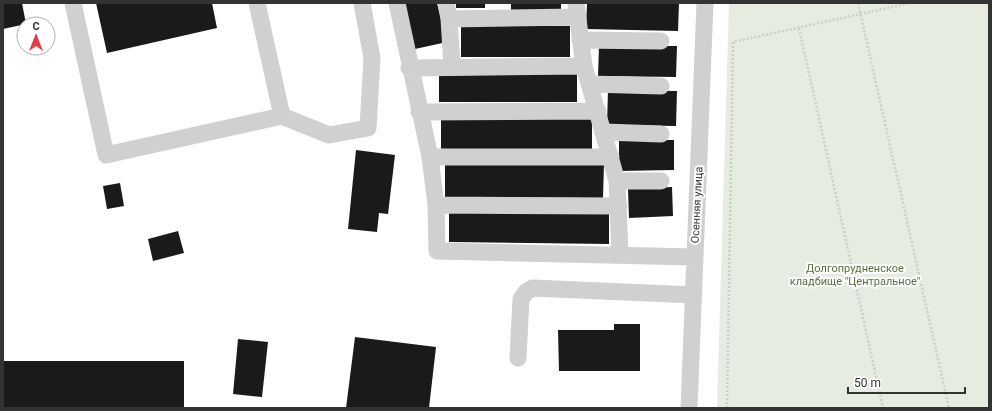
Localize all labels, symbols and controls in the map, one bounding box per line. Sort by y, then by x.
north arrow [16,16,56,56]
text: С [32,20,40,33]
street label: Осенняя улица [688,166,706,244]
park label: Долгопрудненское кладбище "Центральное" [790,262,920,288]
scale bar [848,369,965,395]
text: 50 m [854,376,881,390]

